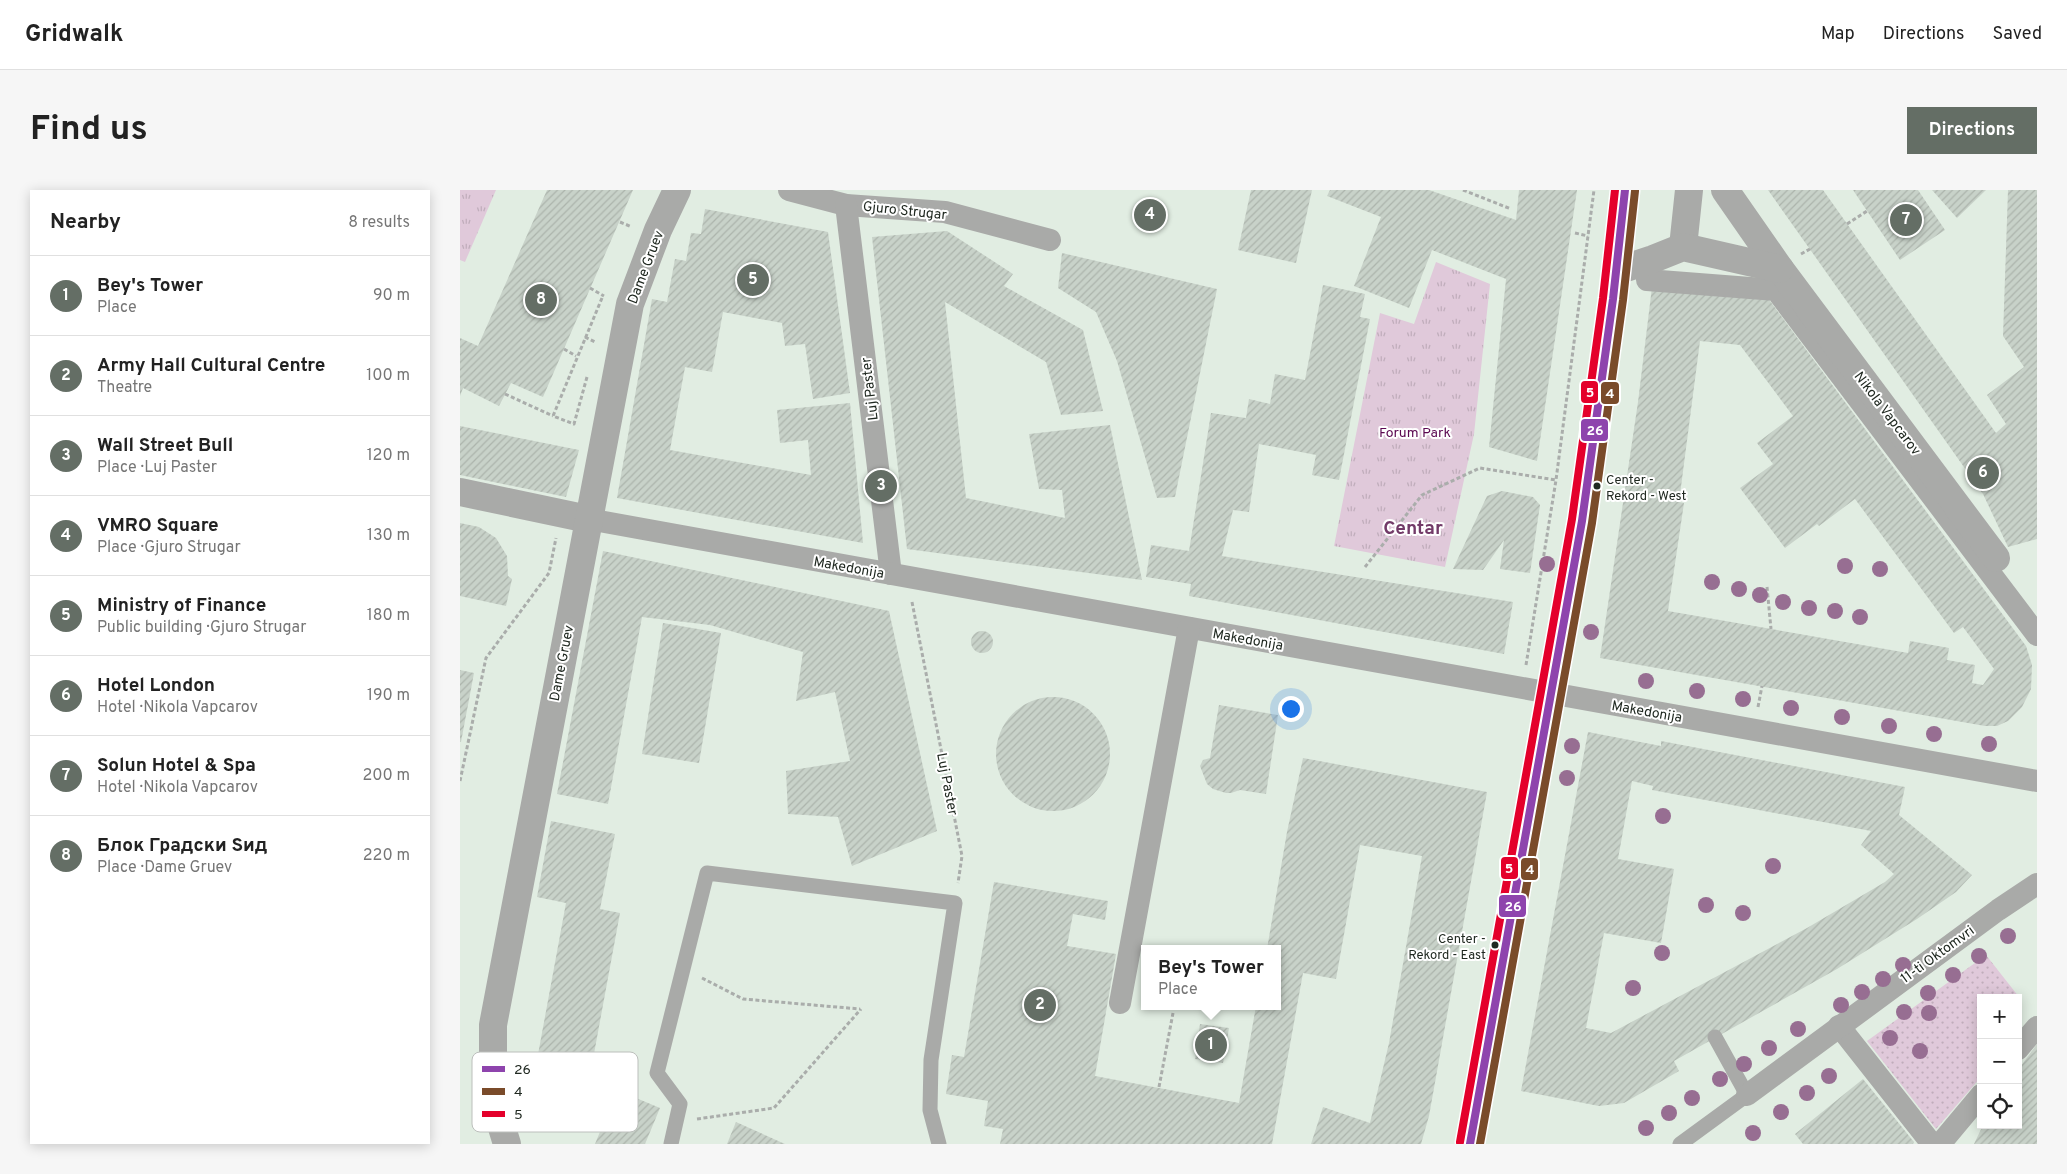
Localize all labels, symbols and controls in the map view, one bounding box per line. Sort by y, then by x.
text: Gridwalk [25,20,123,50]
text: Map [1821,23,1855,46]
text: Directions [1883,23,1965,46]
text: Saved [1993,23,2042,46]
button: Directions [1907,107,2037,154]
text: Find us [30,108,148,152]
pin: 4 [1134,196,1166,234]
street label: Gjuro Strugar [862,199,948,224]
pin: 7 [1890,201,1922,239]
text: Nearby [50,209,121,236]
text: 8 results [348,213,410,233]
street label: Dame Gruev [625,229,668,306]
pin: 5 [737,261,769,299]
text: Bey's Tower [97,274,203,298]
pin: 8 [525,281,557,319]
text: 1 [63,286,69,306]
text: 90 m [373,286,410,306]
text: Place [97,298,137,318]
text: Army Hall Cultural Centre [97,354,325,378]
street label: Luj Paster [858,356,883,421]
text: 2 [61,366,71,386]
text: 100 m [366,366,410,386]
street label: Nikola Vapcarov [1850,369,1924,459]
text: Theatre [97,378,152,398]
line badge: 5 [1580,380,1599,404]
line badge: 4 [1600,381,1620,405]
text: 5 [1586,385,1594,402]
text: 4 [1606,386,1615,403]
line badge: 26 [1580,418,1609,442]
text: 26 [1586,423,1604,440]
park label: Forum Park [1379,425,1451,442]
text: Wall Street Bull [97,434,233,458]
text: 3 [61,446,71,466]
text: 120 m [367,446,410,466]
pin: 6 [1967,454,1999,492]
text: Place · Luj Paster [97,458,217,478]
pin: 3 [865,467,897,505]
place label: Center - Rekord - West [1606,473,1687,505]
marker: Center - Rekord - West [1592,481,1602,491]
text: VMRO Square [97,514,219,538]
district label: Centar [1383,517,1443,541]
text: 4 [61,526,71,546]
text: 130 m [367,526,410,546]
text: Place · Gjuro Strugar [97,538,241,558]
street label: Makedonija [812,554,885,583]
text: Ministry of Finance [97,594,266,618]
text: 5 [61,606,71,626]
text: 180 m [367,606,410,626]
text: Public building · Gjuro Strugar [97,618,306,638]
street label: Dame Gruev [547,624,578,703]
street label: Makedonija [1211,626,1284,655]
text: Hotel London [97,674,215,698]
text: 6 [61,686,71,706]
text: 190 m [367,686,410,706]
your location [1278,696,1304,722]
text: Hotel · Nikola Vapcarov [97,698,258,718]
street label: Makedonija [1610,698,1683,727]
street label: Luj Paster [932,751,961,818]
text: Solun Hotel & Spa [97,754,256,778]
text: 7 [62,766,70,786]
text: 200 m [362,766,410,786]
text: Hotel · Nikola Vapcarov [97,778,258,798]
text: Блок Градски Sид [97,834,267,858]
text: 8 [61,846,71,866]
text: 220 m [363,846,410,866]
line badge: 5 [1500,856,1519,880]
line badge: 4 [1520,857,1539,881]
text: Place · Dame Gruev [97,858,232,878]
text: 5 [1505,861,1513,878]
text: 4 [1526,862,1535,879]
line badge: 26 [1498,894,1527,918]
text: 26 [1504,899,1522,916]
street label: 11-ti Oktomvri [1898,923,1978,988]
place label: Center - Rekord - East [1408,932,1486,964]
marker: Center - Rekord - East [1490,940,1500,950]
popup [1141,945,1281,1010]
text: Bey's Tower [1158,956,1264,980]
text: Place [1158,980,1198,1000]
pin: 2 [1024,986,1056,1024]
map controls [1977,994,2022,1129]
button: + [1977,994,2022,1039]
pin: 1 [1195,1026,1227,1064]
button: − [1977,1039,2022,1084]
legend [472,1052,638,1132]
text: 26 [514,1062,531,1079]
text: 4 [514,1084,523,1101]
button: locate [1977,1084,2022,1129]
text: 5 [514,1107,523,1124]

